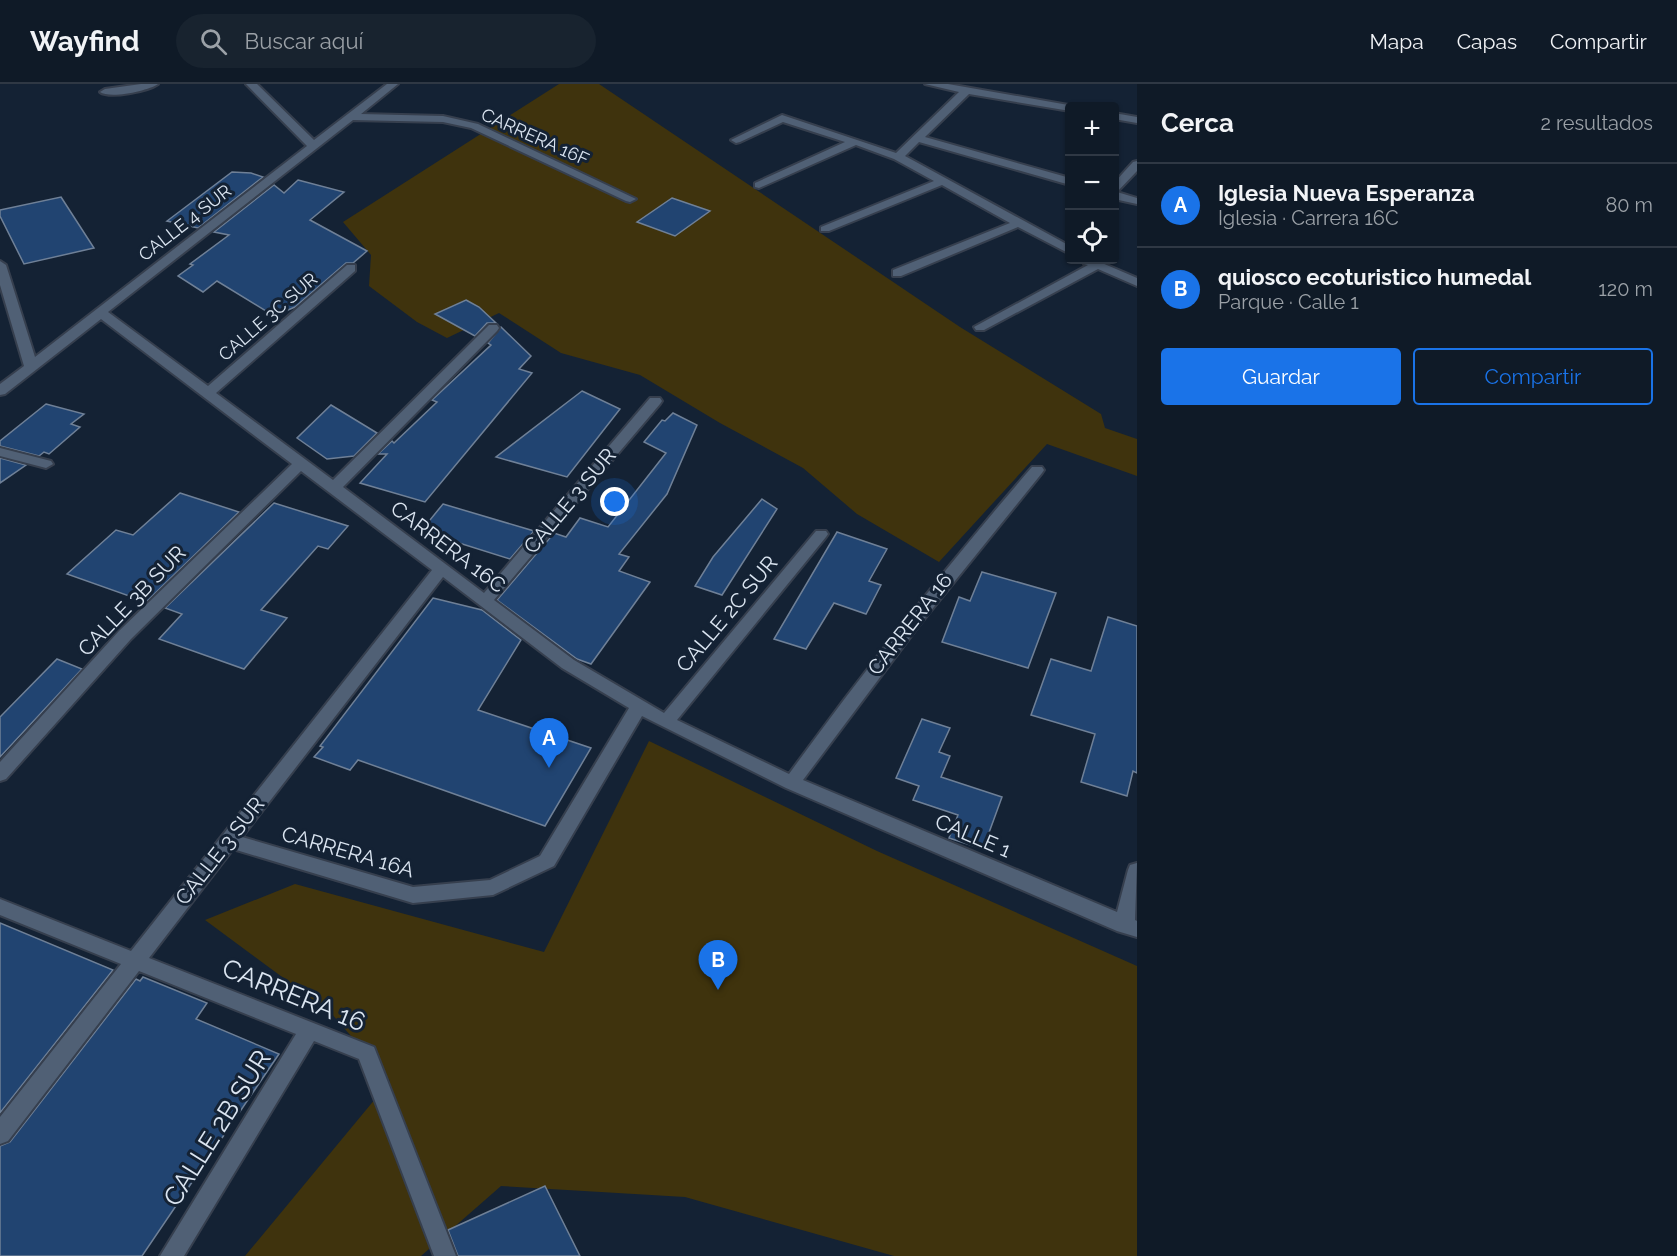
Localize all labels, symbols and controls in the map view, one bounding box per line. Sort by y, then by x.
search box [176,14,596,68]
text: Wayfind [30,25,140,58]
icon: search [197,25,230,58]
text: Buscar aquí [245,28,363,54]
text: Mapa [1369,29,1424,54]
text: Capas [1457,29,1517,54]
text: Compartir [1550,29,1647,54]
map controls [1065,102,1119,264]
button: + [1065,102,1119,156]
street label: CARRERA 16F [478,103,592,170]
text: Cerca [1161,108,1234,138]
text: 2 resultados [1540,111,1653,135]
button: − [1065,156,1119,210]
street label: CALLE 4 SUR [134,180,235,265]
text: Iglesia Nueva Esperanza [1218,180,1475,206]
text: A [1174,193,1187,217]
text: 80 m [1605,193,1653,217]
text: Iglesia · Carrera 16C [1218,206,1399,230]
button: locate [1065,210,1119,264]
text: quiosco ecoturistico humedal [1218,264,1531,290]
street label: CALLE 3C SUR [214,268,321,365]
text: B [1174,277,1187,301]
text: 120 m [1598,277,1653,301]
text: Parque · Calle 1 [1218,290,1359,314]
button: Guardar [1161,348,1401,405]
button: Compartir [1413,348,1653,405]
street label: CALLE 3 SUR [518,443,621,558]
your location [600,487,629,516]
street label: CARRERA 16C [386,495,511,598]
street label: CALLE 3B SUR [73,540,191,661]
street label: CALLE 2C SUR [671,550,782,677]
street label: CARRERA 16 [862,568,957,680]
pin: A [530,718,568,768]
street label: CALLE 3 SUR [170,792,269,910]
street label: CALLE 1 [931,808,1015,863]
street label: CARRERA 16A [279,821,417,882]
pin: B [698,940,738,990]
street label: CARRERA 16 [218,953,370,1037]
street label: CALLE 2B SUR [157,1045,277,1211]

